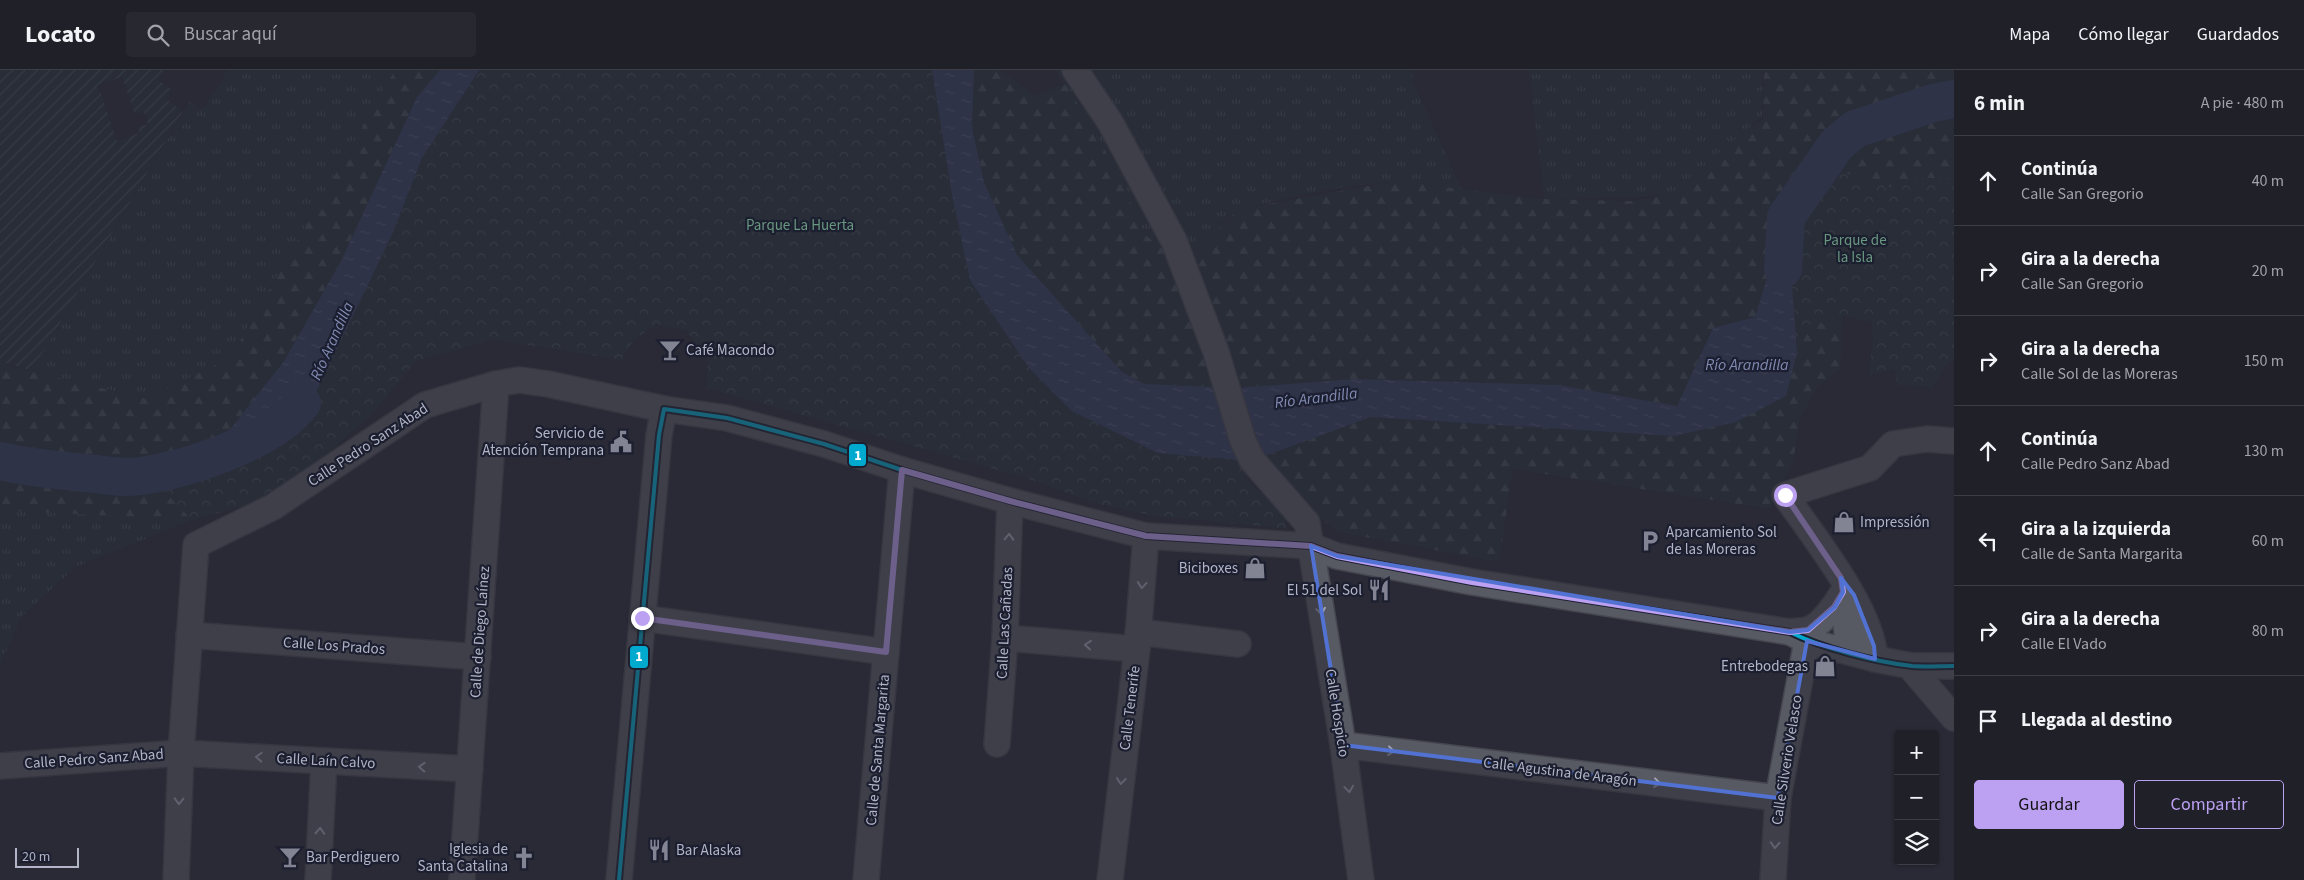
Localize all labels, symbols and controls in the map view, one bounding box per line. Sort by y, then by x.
search box [126,12,476,57]
text: Locato [25,17,96,52]
icon: search [144,21,172,49]
text: Buscar aquí [184,21,277,48]
text: Mapa [2009,22,2050,47]
text: Cómo llegar [2078,22,2169,47]
text: Guardados [2197,22,2279,47]
text: 6 min [1974,88,2025,118]
text: A pie · 480 m [2201,92,2284,114]
text: Continúa [2021,156,2098,183]
icon: ahead [1974,167,2002,195]
text: 40 m [2252,170,2284,192]
text: Calle San Gregorio [2021,183,2144,205]
park label: Parque La Huerta [746,215,854,236]
park label: Parque de la Isla [1823,230,1887,268]
text: Gira a la derecha [2021,246,2160,273]
icon: right [1974,257,2002,285]
text: 20 m [2252,260,2284,282]
text: Calle San Gregorio [2021,273,2144,295]
water label: Río Arandilla [305,298,359,384]
text: Gira a la derecha [2021,336,2160,363]
bar icon: Café Macondo [657,337,683,363]
place label: Café Macondo [686,340,775,361]
icon: right [1974,347,2002,375]
text: 150 m [2244,350,2284,372]
water label: Río Arandilla [1705,354,1789,376]
text: Calle Sol de las Moreras [2021,363,2178,385]
water label: Río Arandilla [1273,382,1359,414]
street label: Calle Pedro Sanz Abad [304,398,432,492]
place label: Servicio de Atención Temprana [482,423,604,461]
text: Continúa [2021,426,2098,453]
public building icon: Servicio de Atención Temprana [608,429,634,455]
icon: ahead [1974,437,2002,465]
text: 130 m [2244,440,2284,462]
line badge: 1 [848,443,867,467]
text: 1 [854,446,862,466]
text: Calle Pedro Sanz Abad [2021,453,2170,475]
route start [1774,484,1797,507]
shop icon: Impressión [1831,509,1857,535]
place label: Impressión [1860,512,1930,533]
text: Gira a la izquierda [2021,516,2171,543]
place label: Aparcamiento Sol de las Moreras [1666,522,1777,560]
icon: left [1974,527,2002,555]
parking icon: Aparcamiento Sol de las Moreras [1637,528,1663,554]
text: 60 m [2252,530,2284,552]
one-way arrow [1004,533,1014,540]
text: Calle de Santa Margarita [2021,543,2183,565]
shop icon: Biciboxes [1242,555,1268,581]
place label: Biciboxes [1179,558,1238,579]
street label: Calle de Diego Laínez [465,565,495,699]
street label: Calle Las Cañadas [992,566,1018,680]
restaurant icon: El 51 del Sol [1366,577,1392,603]
place label: El 51 del Sol [1287,580,1362,601]
one-way arrow [1137,581,1148,589]
text: Gira a la derecha [2021,606,2160,633]
route end [631,607,654,630]
one-way arrow [1316,607,1326,615]
icon: right [1974,617,2002,645]
text: 80 m [2252,620,2284,642]
street label: Calle Los Prados [282,632,386,660]
text: Calle El Vado [2021,633,2107,655]
one-way arrow [1084,640,1092,651]
line badge: 1 [629,645,649,669]
text: 1 [635,647,643,667]
shop icon: Entrebodegas [1812,653,1838,679]
place label: Entrebodegas [1721,656,1808,677]
street label: Calle Tenerife [1114,665,1146,751]
street label: Calle Hospicio [1320,667,1354,759]
street label: Calle de Santa Margarita [861,674,895,826]
street label: Calle Silverio Velasco [1766,693,1808,827]
icon: arrive [1974,707,2002,735]
text: Llegada al destino [2021,707,2172,734]
map controls [1894,730,1939,865]
button: + [1894,730,1939,775]
street label: Calle Pedro Sanz Abad [24,744,164,774]
one-way arrow [1387,745,1395,756]
street label: Calle Laín Calvo [276,748,376,774]
one-way arrow [255,752,263,763]
street label: Calle Agustina de Aragón [1482,752,1638,792]
one-way arrow [417,761,425,772]
button: − [1894,775,1939,820]
one-way arrow [1653,777,1661,788]
one-way arrow [1116,778,1127,786]
button: Guardar [1974,780,2124,829]
button: Compartir [2134,780,2284,829]
one-way arrow [1343,785,1353,793]
one-way arrow [174,798,184,806]
button: layers [1894,820,1939,865]
one-way arrow [315,827,326,835]
restaurant icon: Bar Alaska [646,837,672,863]
place label: Iglesia de Santa Catalina [417,839,508,877]
place label: Bar Alaska [676,840,741,861]
one-way arrow [1770,841,1781,849]
bar icon: Bar Perdiguero [277,844,303,870]
scale bar [15,845,79,868]
church icon: Iglesia de Santa Catalina [511,845,537,871]
text: 20 m [22,847,50,867]
place label: Bar Perdiguero [306,847,400,868]

